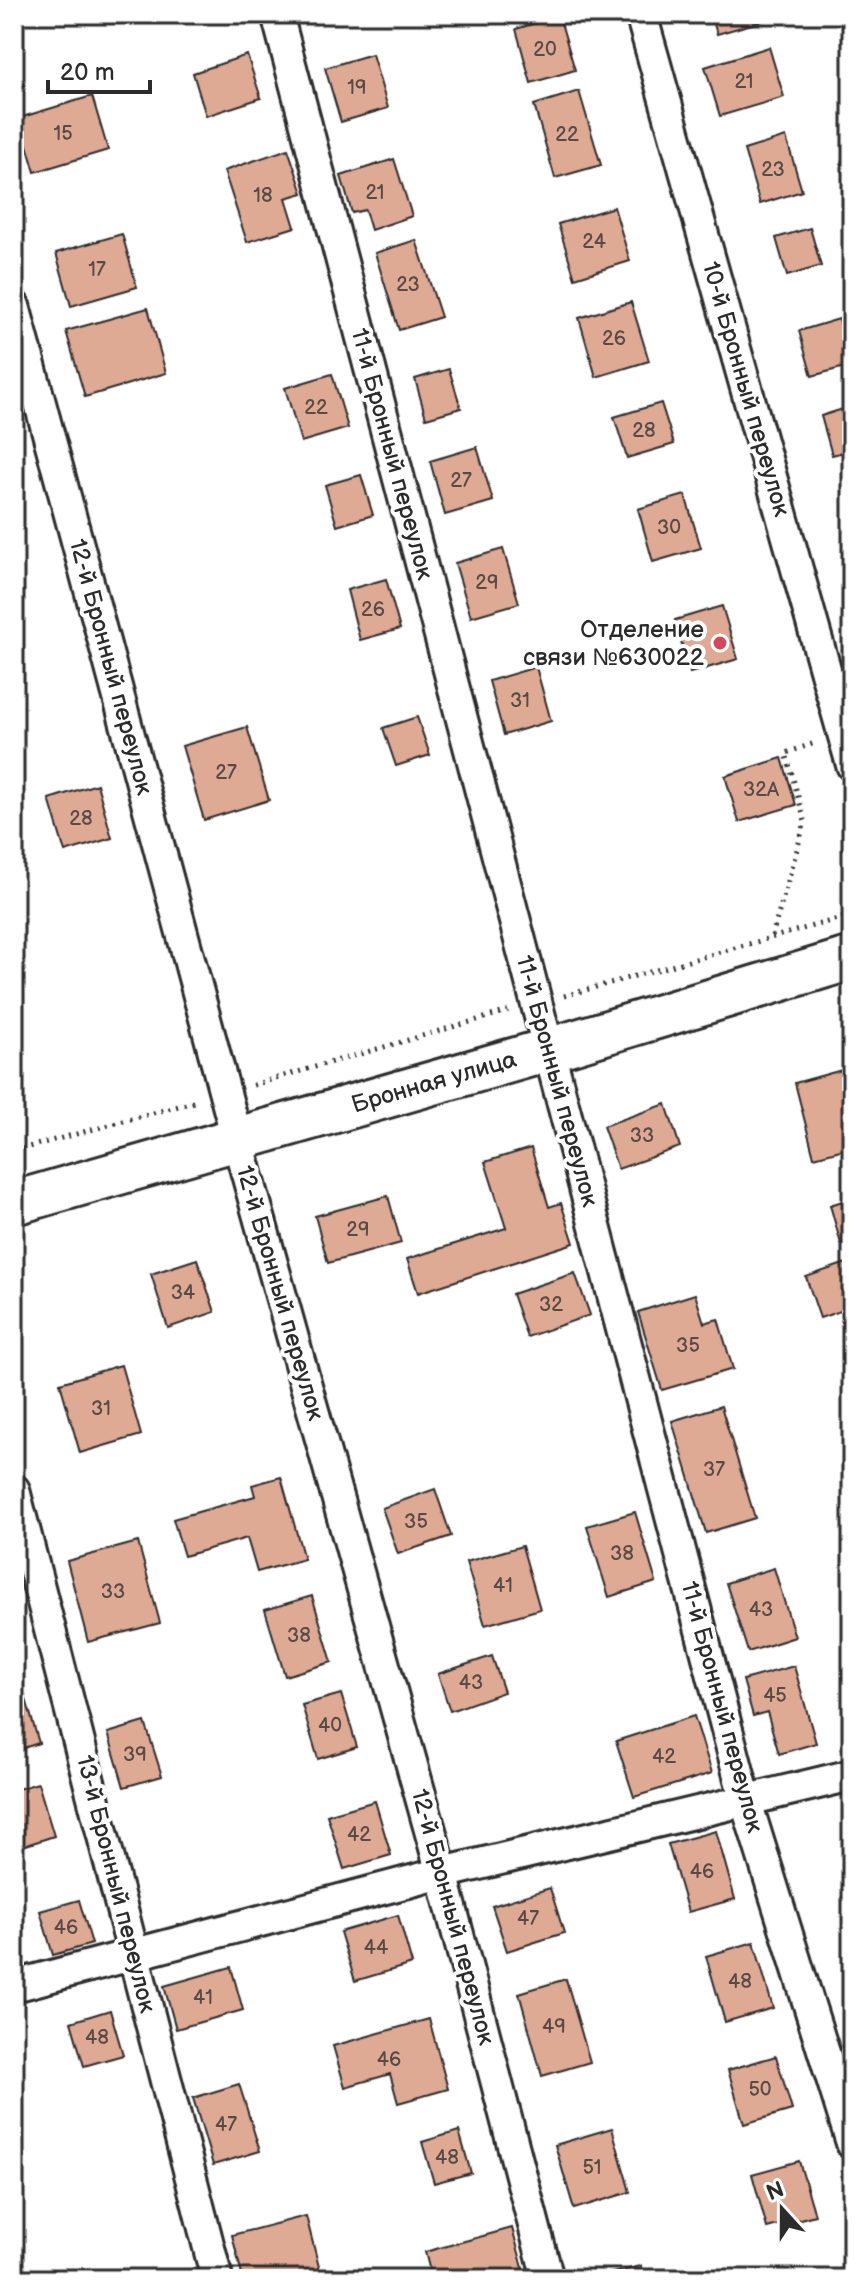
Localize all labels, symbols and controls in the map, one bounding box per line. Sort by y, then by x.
house number: 20 [533,38,557,62]
scale bar [48,44,150,94]
text: 20 m [60,58,115,87]
house number: 21 [734,70,754,94]
house number: 19 [347,76,367,100]
house number: 15 [53,122,73,146]
house number: 22 [555,123,579,147]
house number: 23 [761,158,785,182]
house number: 21 [365,181,385,205]
house number: 18 [253,184,273,208]
house number: 24 [582,230,606,254]
house number: 17 [88,258,106,282]
street label: 10-й Бронный переулок [696,258,796,520]
house number: 23 [396,273,420,297]
street label: 11-й Бронный переулок [344,325,440,583]
house number: 26 [602,327,626,351]
house number: 22 [304,396,328,420]
house number: 28 [632,419,656,443]
house number: 27 [450,469,472,493]
house number: 30 [657,516,681,540]
street label: 12-й Бронный переулок [63,536,159,798]
house number: 29 [475,571,499,595]
house number: 26 [361,598,385,622]
place label: Отделение связи №630022 [523,615,704,672]
marker: Отделение связи №630022 [711,634,729,652]
house number: 31 [510,689,530,713]
house number: 27 [215,761,237,785]
house number: 32А [743,778,780,802]
house number: 28 [69,807,93,831]
street label: 11-й Бронный переулок [509,952,605,1210]
street label: Бронная улица [348,1045,520,1119]
house number: 33 [630,1124,654,1148]
street label: 12-й Бронный переулок [230,1162,330,1424]
house number: 29 [346,1218,370,1242]
house number: 34 [171,1281,195,1305]
house number: 32 [539,1293,563,1317]
house number: 35 [676,1334,700,1358]
house number: 31 [91,1397,111,1421]
house number: 37 [703,1458,725,1482]
house number: 35 [404,1510,428,1534]
house number: 38 [610,1542,634,1566]
house number: 41 [493,1574,513,1598]
street label: 11-й Бронный переулок [674,1578,770,1836]
house number: 33 [101,1580,125,1604]
house number: 43 [749,1598,773,1622]
house number: 38 [287,1624,311,1648]
house number: 43 [459,1671,483,1695]
house number: 45 [763,1684,787,1708]
house number: 40 [318,1714,342,1738]
house number: 39 [123,1743,147,1767]
house number: 42 [652,1745,676,1769]
street label: 13-й Бронный переулок [70,1752,162,2016]
street label: 12-й Бронный переулок [405,1786,501,2048]
house number: 42 [347,1823,371,1847]
house number: 46 [690,1860,714,1884]
house number: 47 [517,1907,539,1931]
house number: 46 [54,1916,78,1940]
house number: 44 [364,1936,388,1960]
house number: 48 [728,1970,752,1994]
house number: 41 [193,1986,213,2010]
house number: 49 [542,2015,566,2039]
house number: 48 [85,2026,109,2050]
house number: 46 [377,2048,401,2072]
house number: 50 [748,2078,772,2102]
house number: 47 [215,2113,237,2137]
house number: 48 [435,2146,459,2170]
house number: 51 [582,2156,602,2180]
north arrow [742,2169,822,2249]
text: N [763,2176,788,2207]

